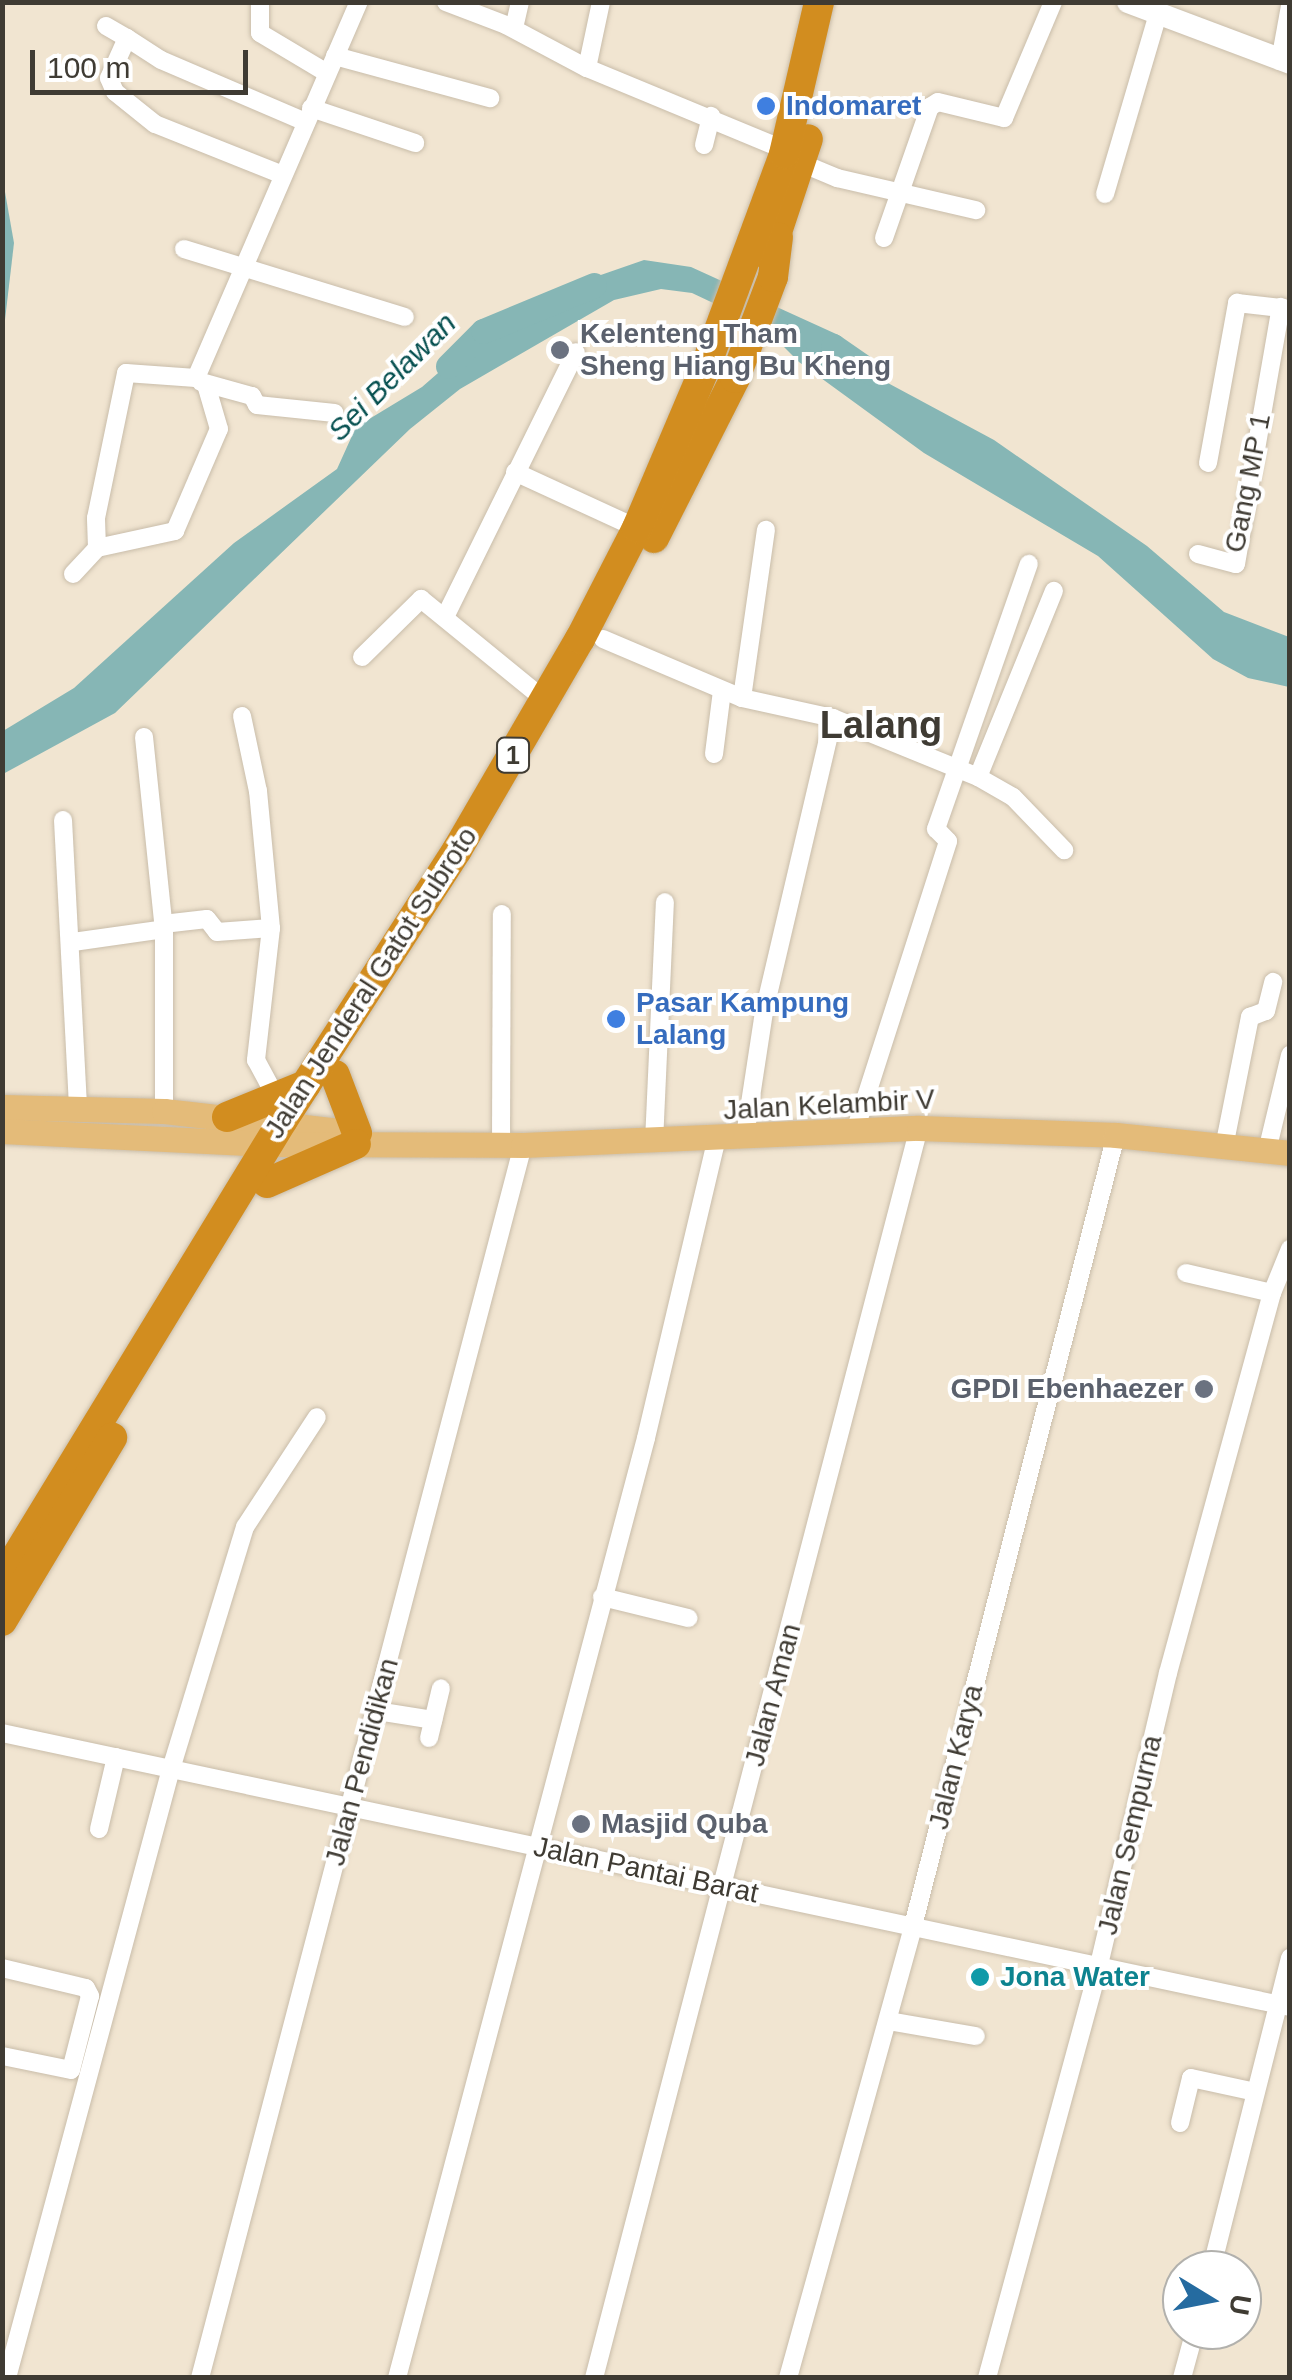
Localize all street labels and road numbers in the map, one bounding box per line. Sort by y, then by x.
street label: Gang MP 1 [1218,410,1278,556]
road number: 1 [496,735,530,775]
street label: Jalan Jenderal Gatot Subroto [258,821,484,1145]
street label: Jalan Kelambir V [722,1083,936,1127]
street label: Jalan Aman [738,1619,808,1771]
street label: Jalan Pendidikan [318,1655,406,1869]
street label: Jalan Karya [922,1681,990,1833]
street label: Jalan Sempurna [1091,1732,1169,1938]
street label: Jalan Pantai Barat [531,1830,761,1910]

